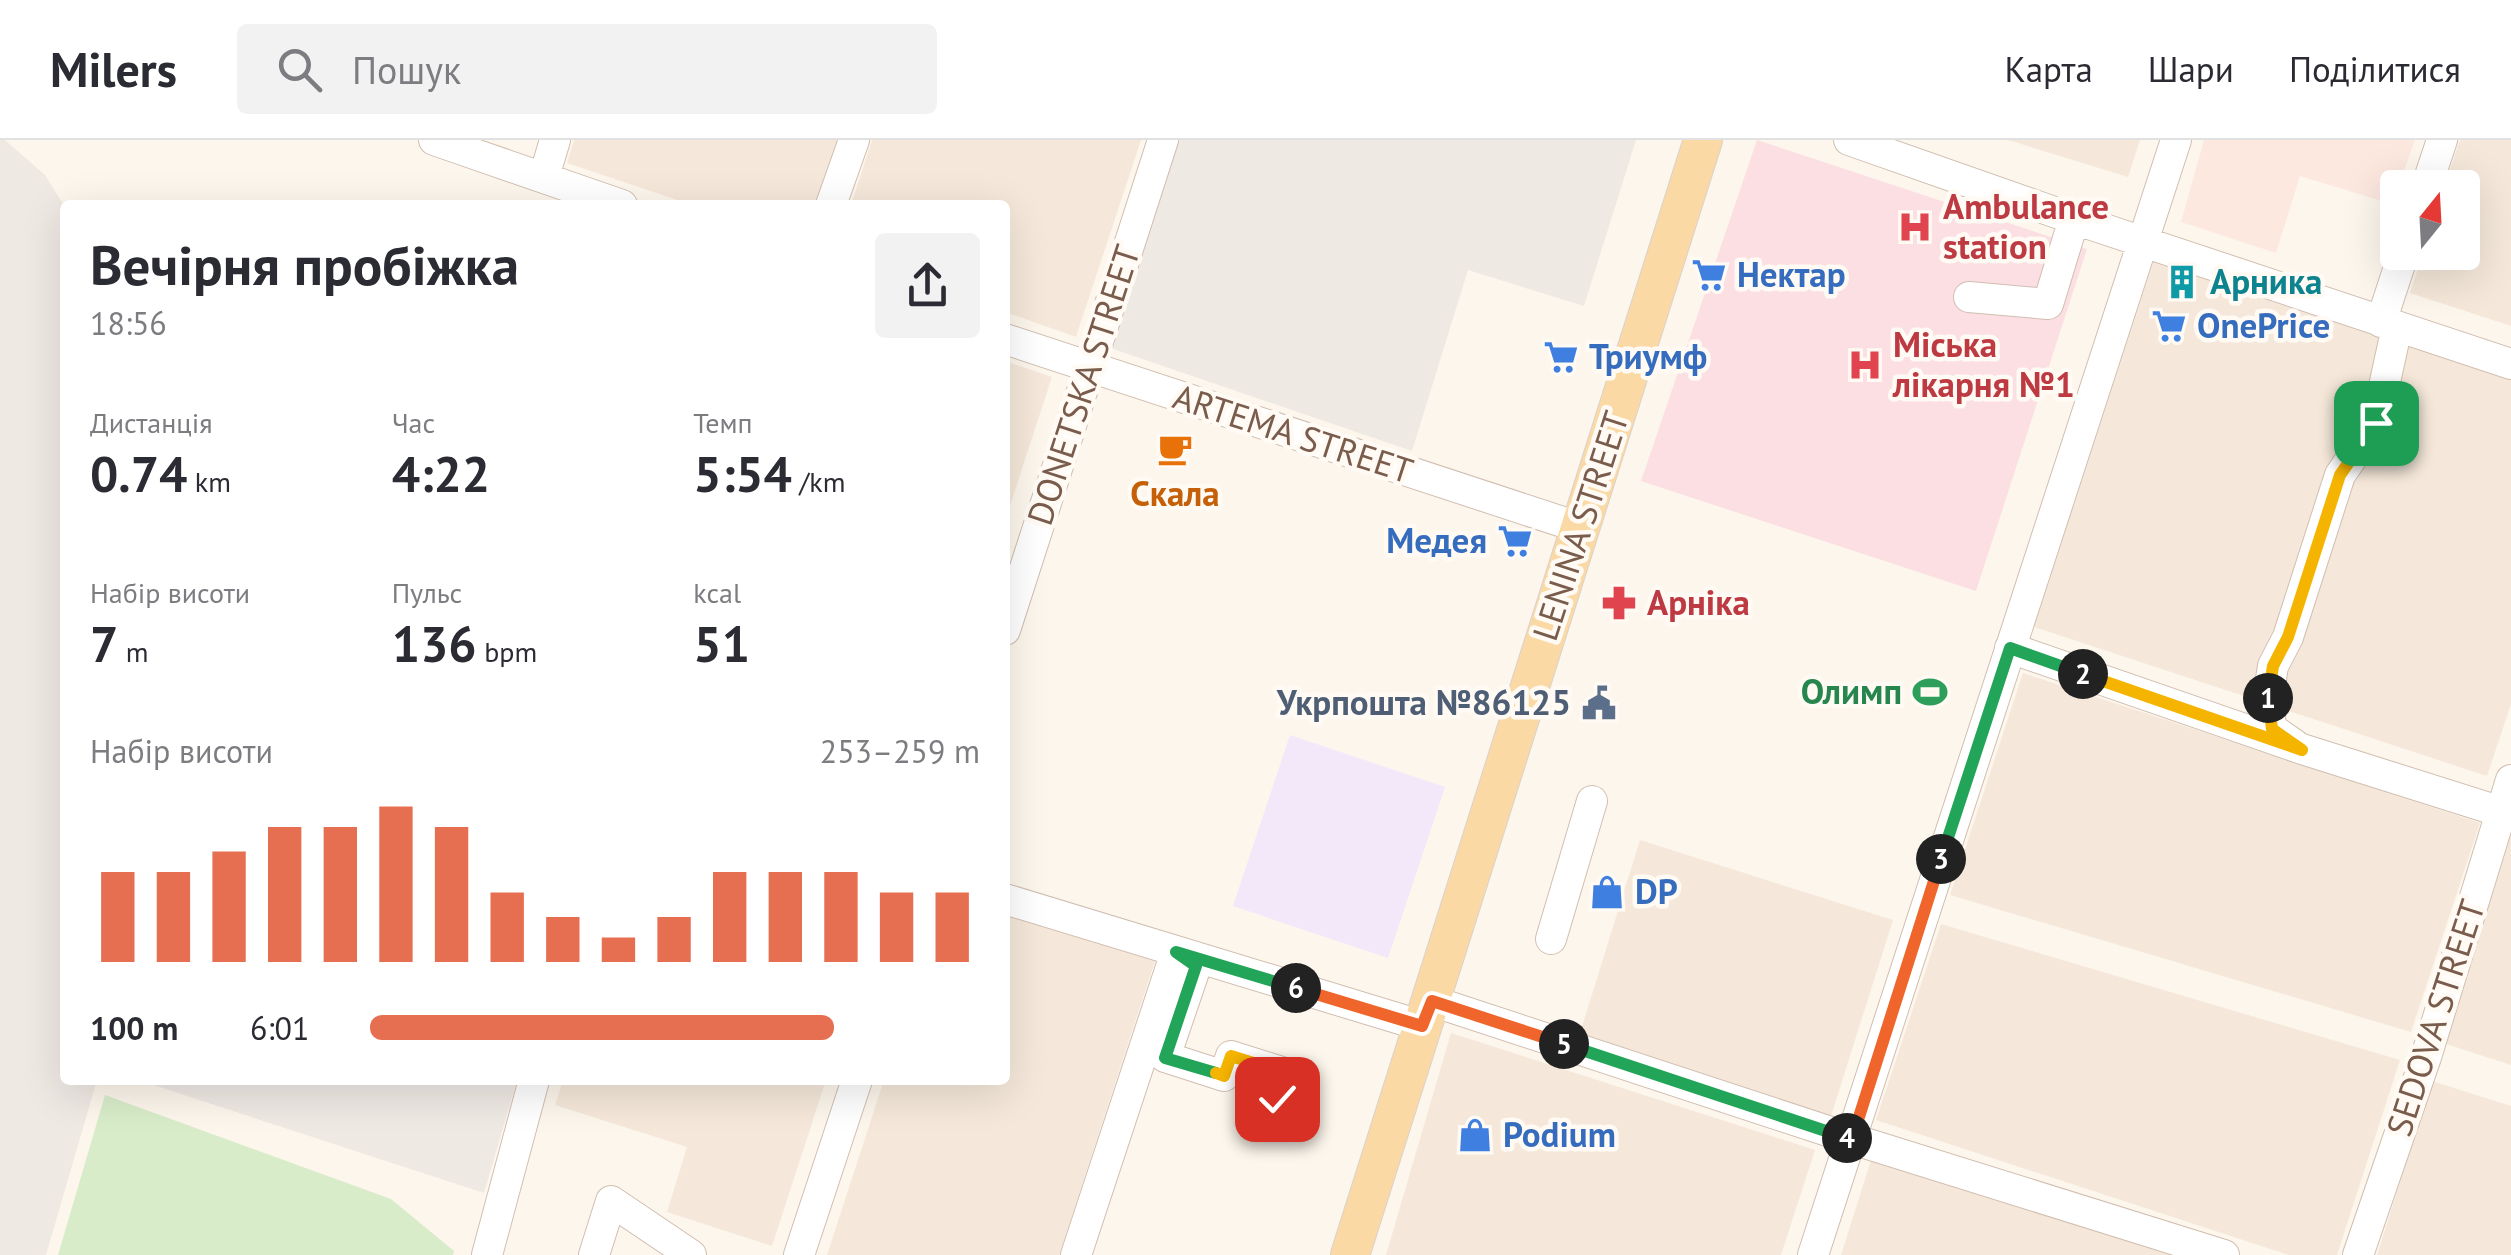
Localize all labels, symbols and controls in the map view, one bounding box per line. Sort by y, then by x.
search box [237,24,937,114]
text: Milers [50,38,177,100]
icon: search [272,42,327,97]
text: Пошук [352,45,461,94]
text: Карта [2004,46,2093,92]
text: Шари [2148,46,2234,92]
text: Поділитися [2289,46,2461,92]
north arrow [2380,170,2480,270]
map controls [2380,170,2480,270]
place label: Ambulance station [1943,183,2109,269]
hospital icon: Ambulance station [1896,208,1934,246]
text: Вечірня пробіжка [90,229,519,300]
button: share [875,233,980,338]
street label: DONETSKA STREET [1016,239,1150,530]
place label: Нектар [1737,251,1846,297]
supermarket icon: Нектар [1690,256,1728,294]
place label: Арника [2210,258,2322,304]
building icon: Арника [2163,263,2201,301]
text: 18:56 [90,302,167,344]
place label: OnePrice [2197,302,2330,348]
supermarket icon: OnePrice [2150,307,2188,345]
place label: Міська лікарня №1 [1892,321,2075,407]
place label: Триумф [1589,333,1707,379]
supermarket icon: Триумф [1542,338,1580,376]
hospital icon: Міська лікарня №1 [1846,346,1884,384]
street label: ARTEMA STREET [1168,373,1419,493]
pin [2334,381,2419,466]
icon: arrive [2349,396,2404,451]
text: Дистанція [90,404,213,441]
text: Час [392,404,435,441]
text: Темп [693,404,753,441]
street label: LENINA STREET [1521,405,1639,646]
cafe icon: Скала [1156,430,1194,468]
text: 0.74 [90,441,187,506]
text: 4:22 [392,441,490,506]
text: 5:54 [693,441,792,506]
text: km [187,463,231,500]
text: /km [792,463,845,500]
place label: Скала [1130,470,1220,516]
place label: Медея [1386,517,1487,563]
supermarket icon: Медея [1496,522,1534,560]
text: Набір висоти [90,574,250,611]
text: Пульс [392,574,462,611]
text: kcal [693,574,741,611]
place label: Арніка [1647,579,1750,625]
pharmacy icon: Арніка [1600,584,1638,622]
text: 7 [90,611,118,676]
text: 136 [392,611,477,676]
text: 51 [693,611,750,676]
text: m [118,633,149,670]
text: bpm [477,633,537,670]
pin: 2 [2058,649,2108,699]
text: 2 [2075,655,2091,692]
place label: Олимп [1801,668,1902,714]
sports icon: Олимп [1911,673,1949,711]
pin: 1 [2243,673,2293,723]
place label: Укрпошта №86125 [1276,679,1571,725]
text: 1 [2260,679,2276,716]
public building icon: Укрпошта №86125 [1580,684,1618,722]
text: Набір висоти [90,730,273,772]
text: 253–259 m [820,730,980,772]
pin: 3 [1916,834,1966,884]
text: 3 [1933,840,1949,877]
place label: DP [1635,868,1678,914]
shop icon: DP [1588,873,1626,911]
street label: SEDOVA STREET [2375,894,2495,1142]
pin: 6 [1271,963,1321,1013]
text: 6 [1288,969,1304,1006]
text: 100 m [90,1007,178,1049]
text: 6:01 [250,1007,309,1049]
pin: 5 [1539,1019,1589,1069]
text: 5 [1556,1025,1572,1062]
pin [1235,1057,1320,1142]
icon: check [1250,1072,1305,1127]
place label: Podium [1503,1111,1616,1157]
pin: 4 [1822,1113,1872,1163]
shop icon: Podium [1456,1116,1494,1154]
text: 4 [1839,1119,1855,1156]

